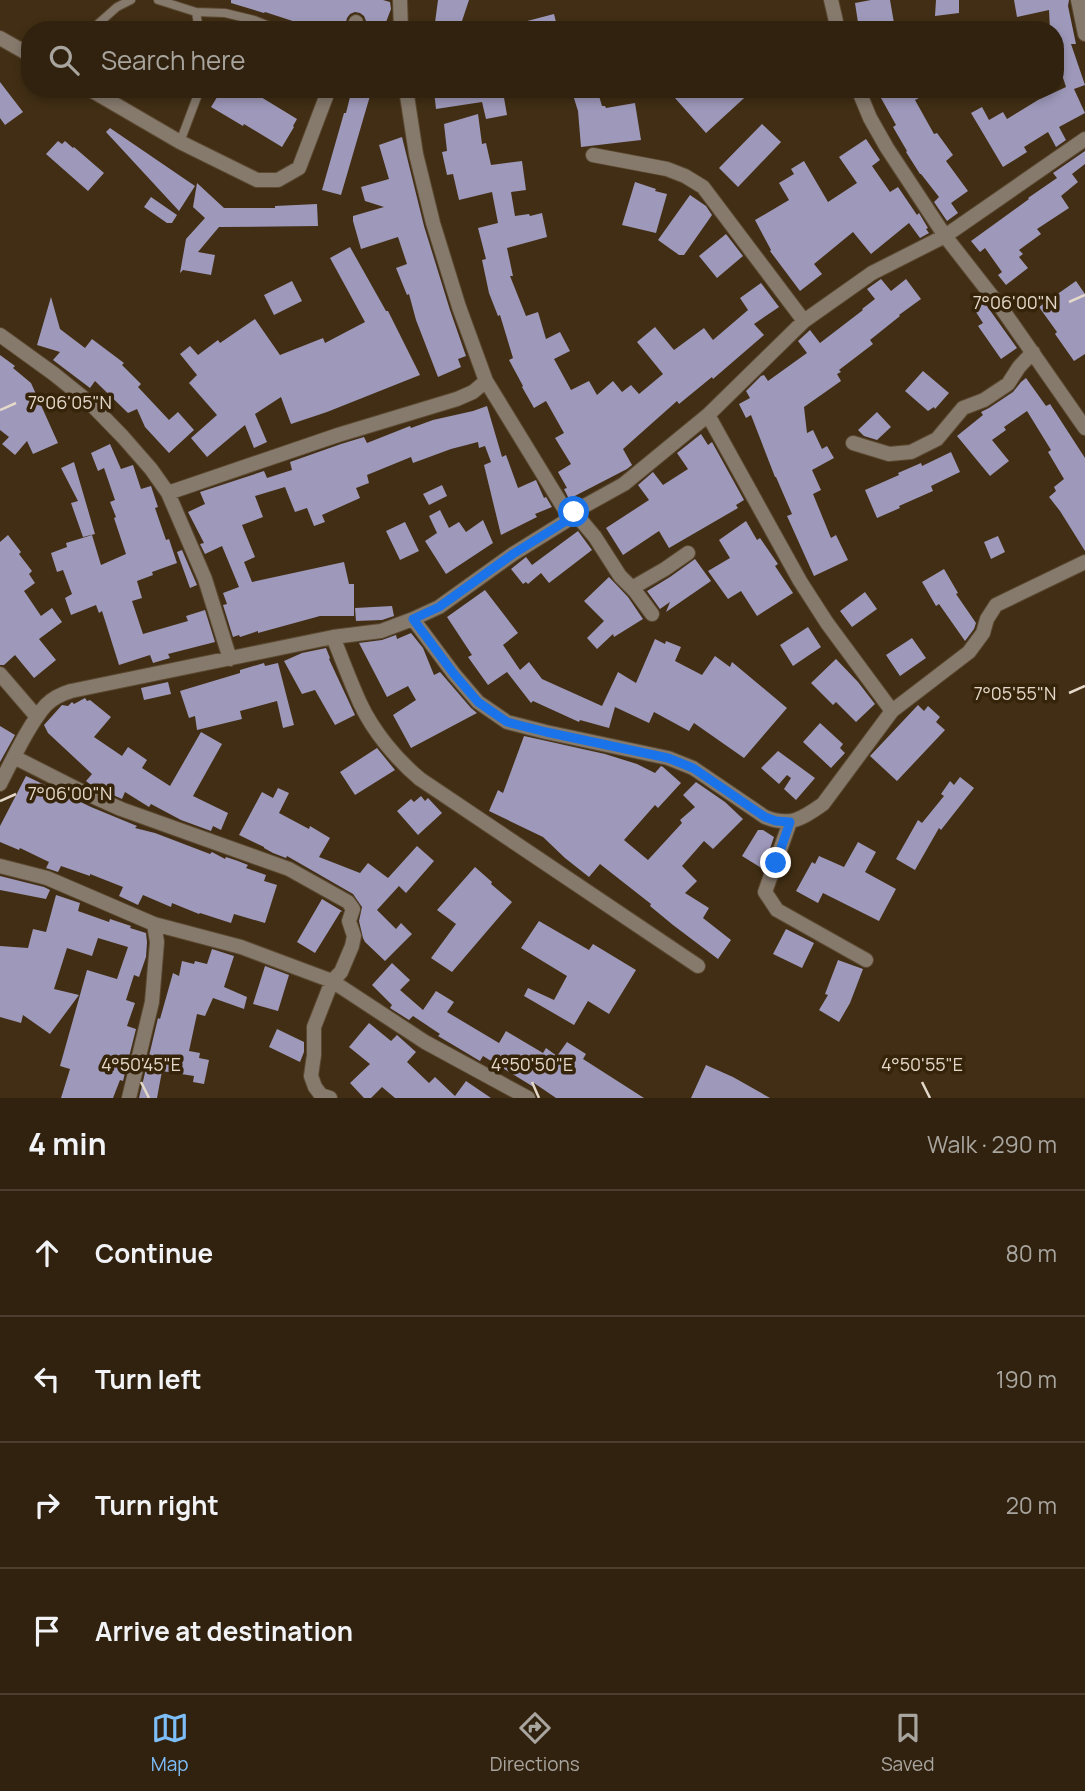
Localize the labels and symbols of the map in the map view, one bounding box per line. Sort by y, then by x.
text: 7°06'00"N [973,290,1057,314]
text: 7°06'05"N [28,390,112,414]
route start [558,496,589,527]
text: 7°05'55"N [974,681,1056,705]
text: 7°06'00"N [28,781,112,805]
route end [760,847,791,878]
text: 4°50'45"E [101,1052,181,1076]
text: 4°50'50"E [491,1052,573,1076]
text: 4°50'55"E [881,1052,963,1076]

